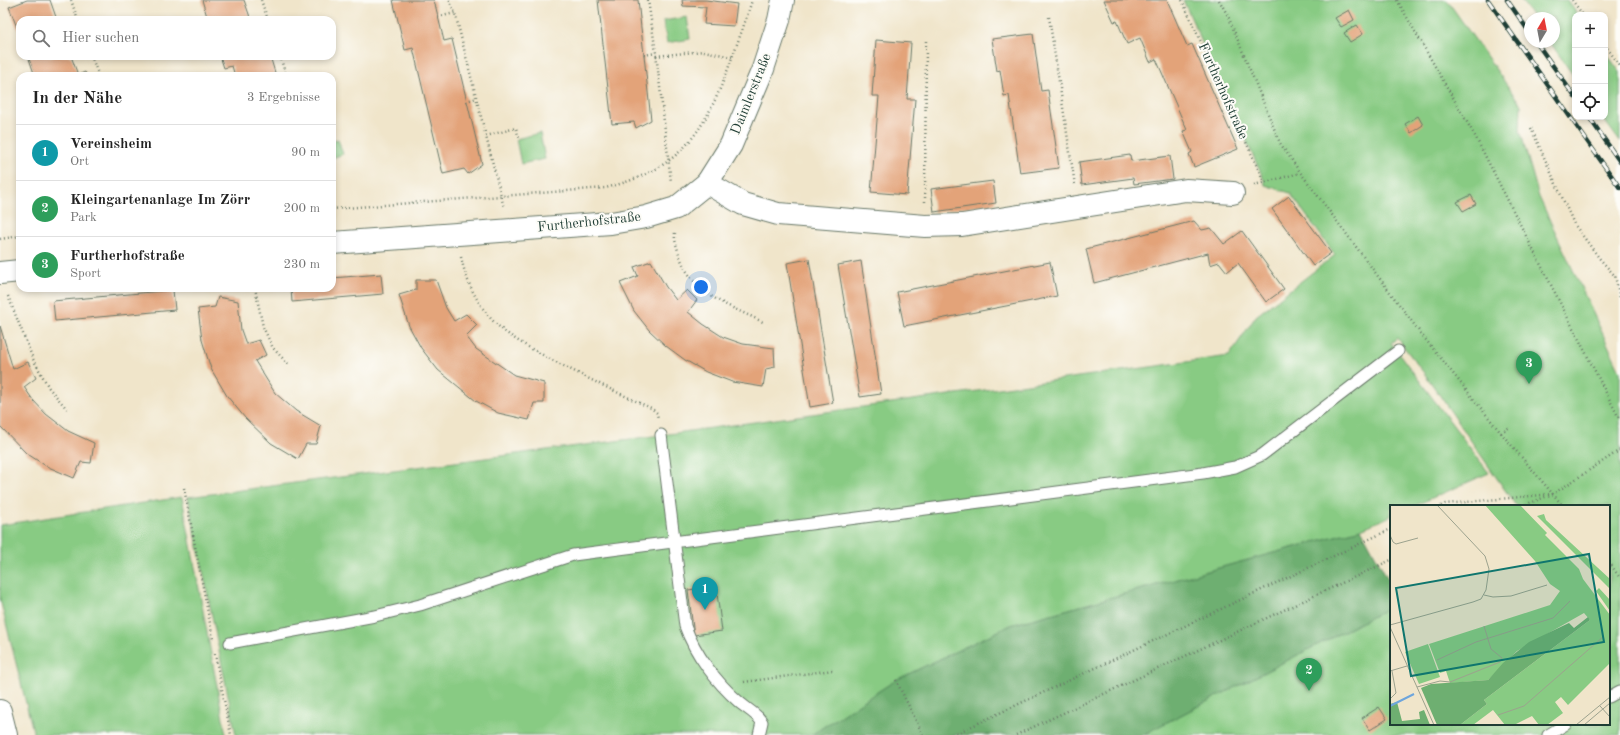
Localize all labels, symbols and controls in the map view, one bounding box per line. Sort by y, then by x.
north arrow [1524,12,1560,48]
map controls [1572,12,1608,120]
button: + [1572,12,1608,48]
search box [16,16,336,60]
icon: search [30,27,52,49]
text: Hier suchen [62,31,139,46]
street label: Furtherhofstraße [1195,41,1251,141]
button: − [1572,48,1608,84]
street label: Daimlerstraße [728,51,774,137]
button: locate [1572,84,1608,120]
text: In der Nähe [32,90,122,107]
text: 3 Ergebnisse [247,91,320,104]
text: Vereinsheim [70,137,152,152]
text: 1 [41,146,49,159]
text: 90 m [291,146,320,159]
text: Ort [70,155,89,168]
text: Kleingartenanlage Im Zörr [70,193,250,208]
text: 2 [41,202,49,215]
text: 200 m [283,202,320,215]
street label: Furtherhofstraße [537,210,641,234]
text: Park [70,211,97,224]
text: Furtherhofstraße [70,249,185,264]
text: 3 [41,258,49,271]
text: 230 m [283,258,320,271]
text: Sport [70,267,101,280]
your location [691,277,711,297]
pin: 3 [1516,351,1542,384]
inset map [1390,505,1610,725]
pin: 1 [692,577,718,610]
pin: 2 [1296,658,1322,691]

